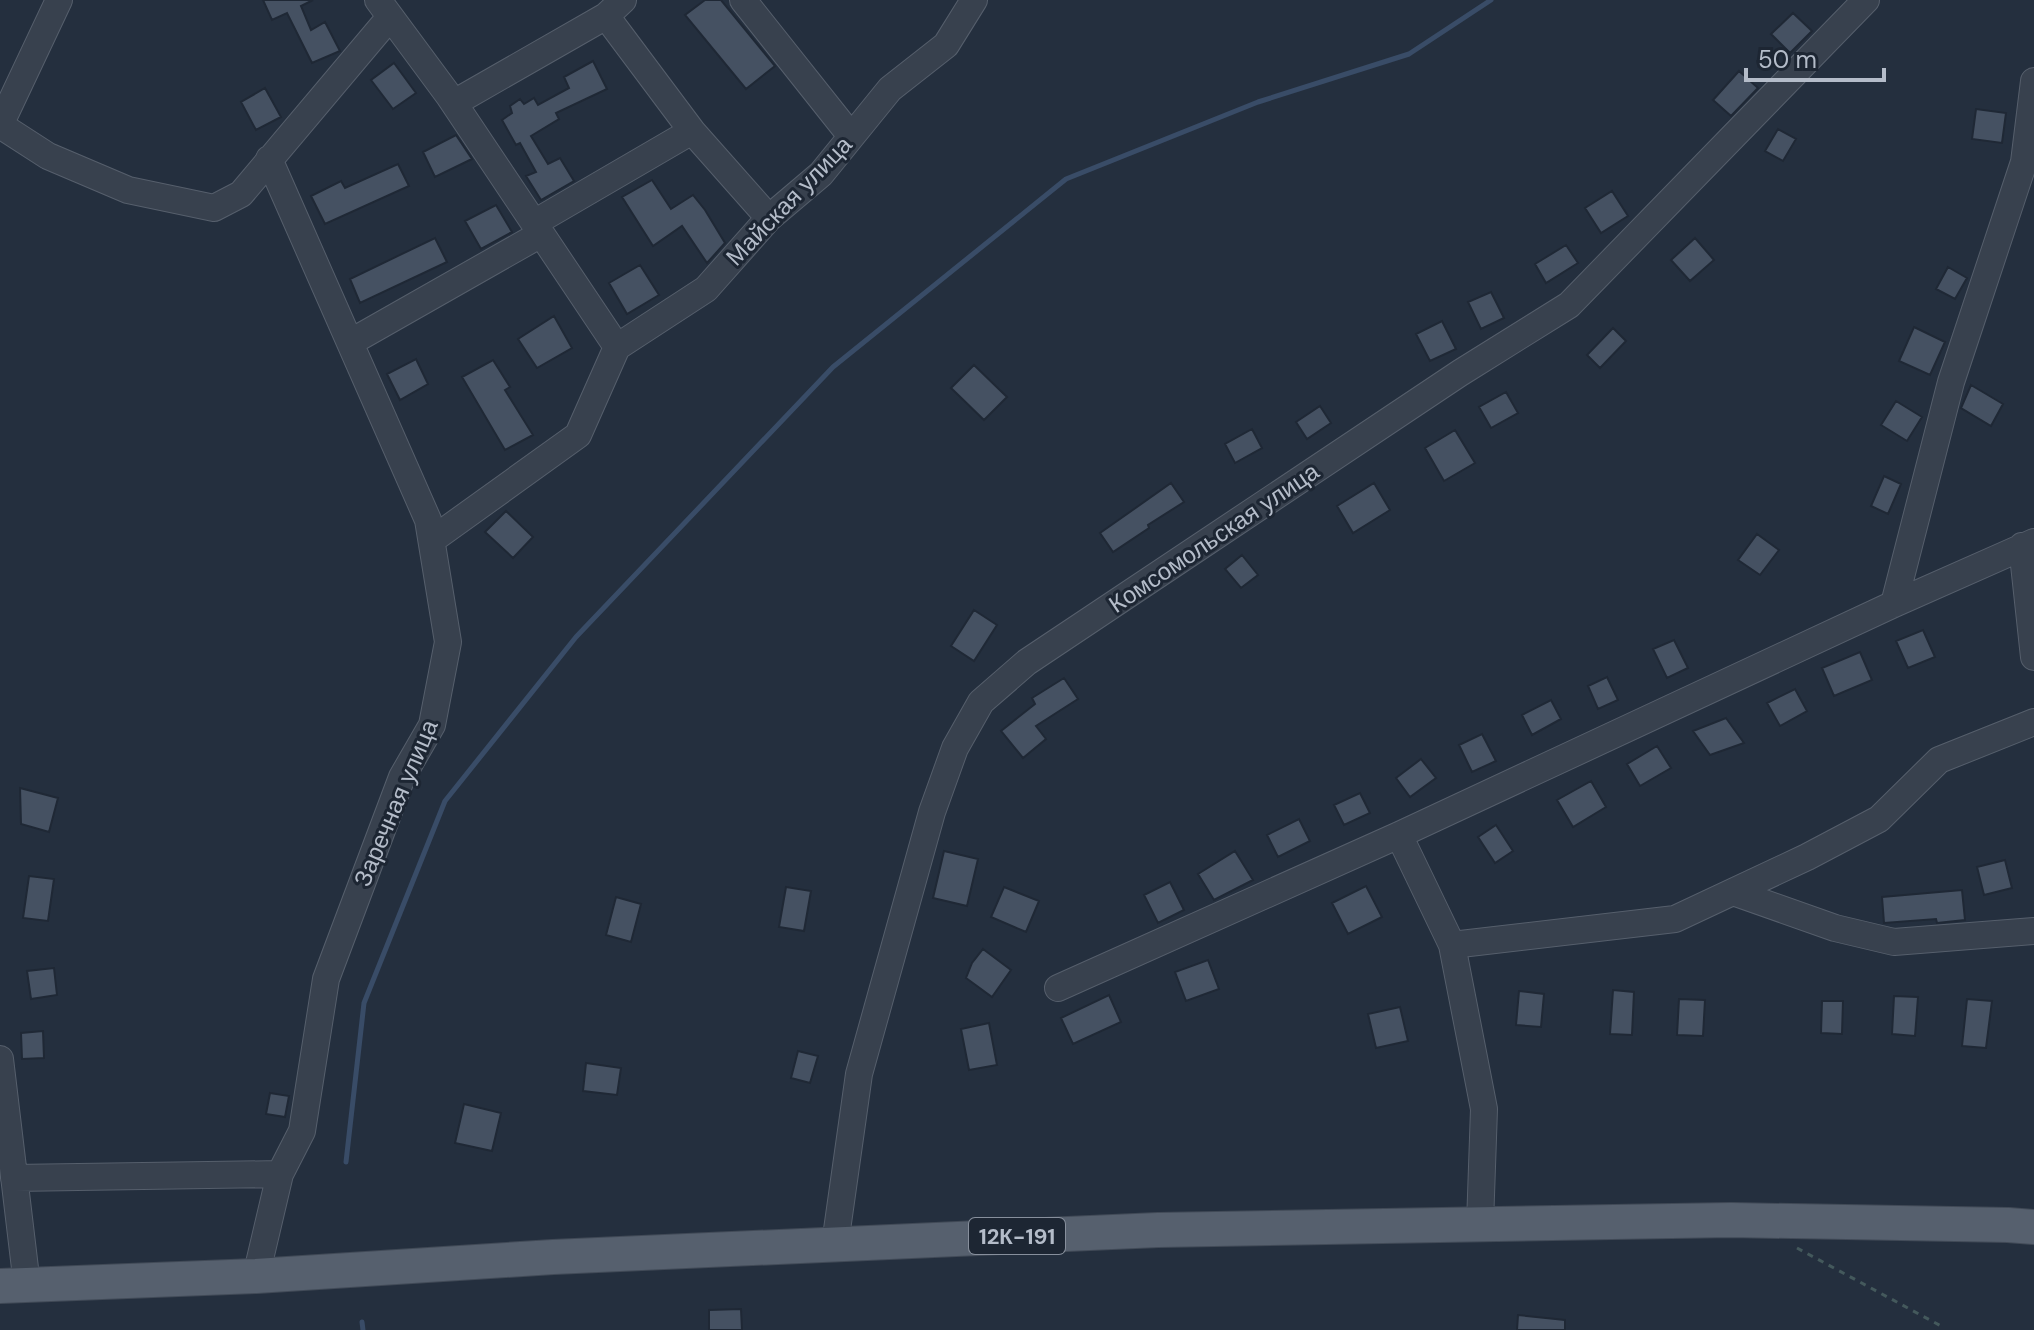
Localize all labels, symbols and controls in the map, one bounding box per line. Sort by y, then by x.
scale bar [1746,32,1884,82]
text: 50 m [1758,44,1817,75]
street label: Майская улица [719,129,859,272]
street label: Комсомольская улица [1103,455,1325,620]
street label: Заречная улица [346,714,445,891]
road number: 12К-191 [969,1218,1065,1254]

